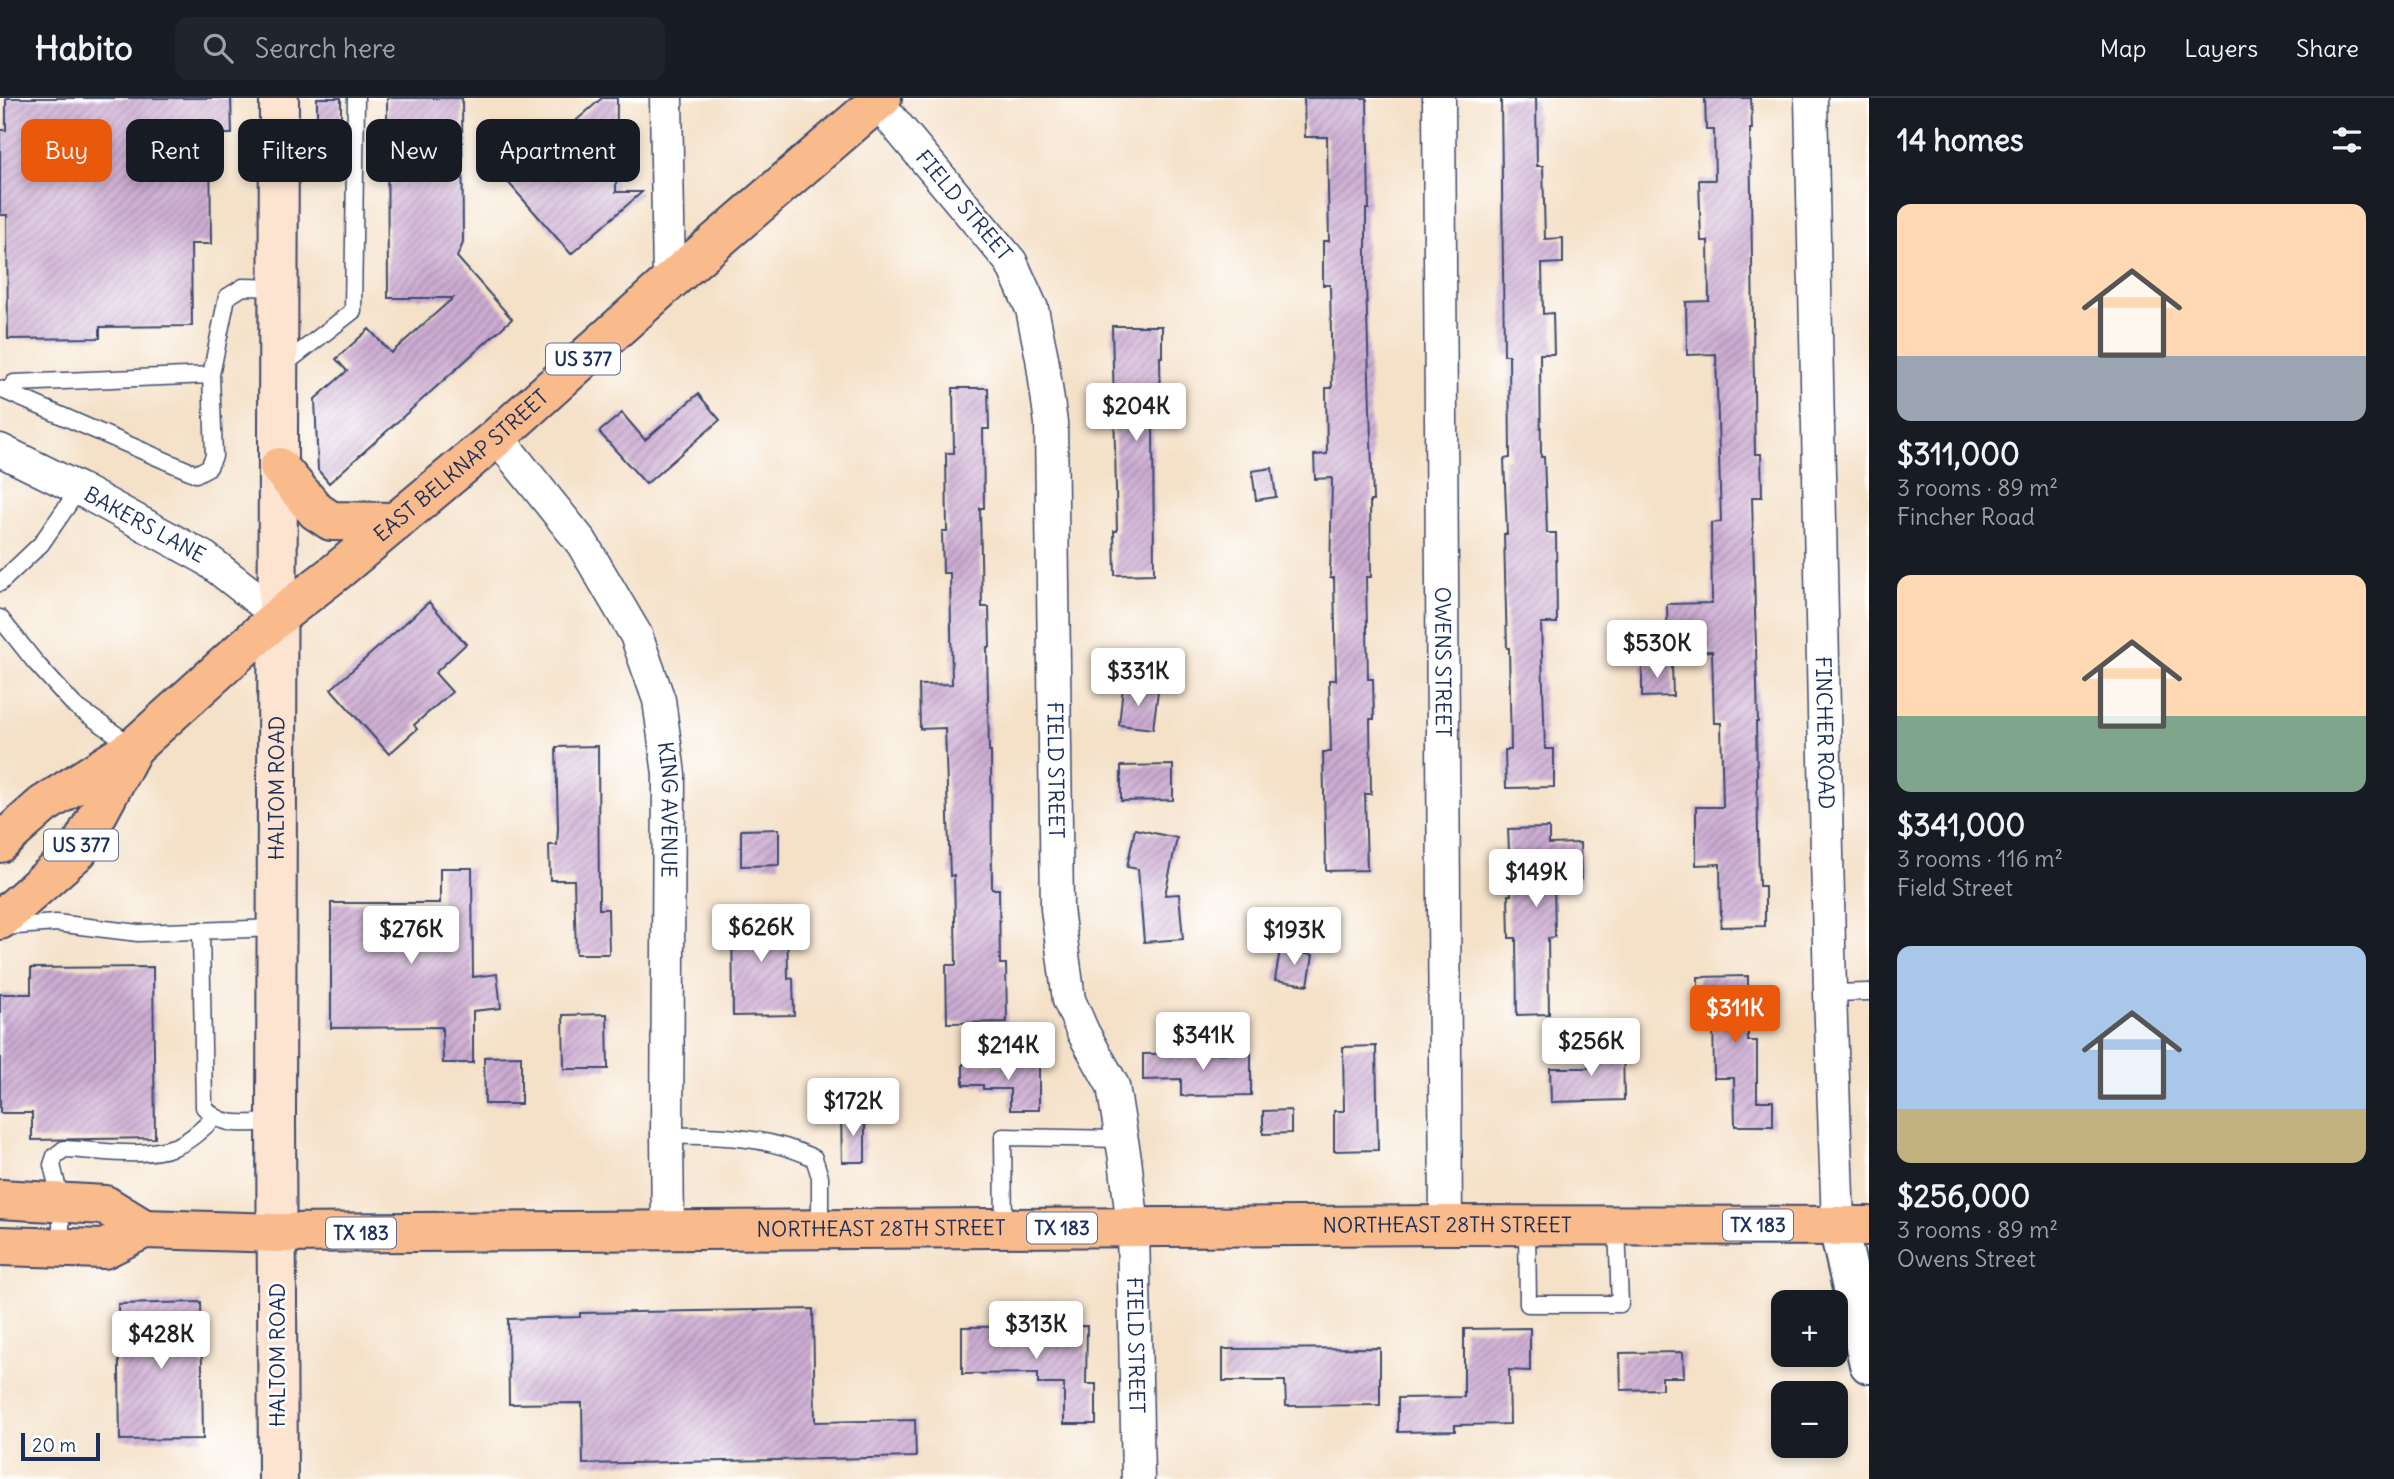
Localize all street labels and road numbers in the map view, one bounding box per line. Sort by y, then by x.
street label: FIELD STREET [910,144,1018,266]
road number: US 377 [546,344,620,374]
street label: EAST BELKNAP STREET [368,383,554,547]
street label: BAKERS LANE [80,480,210,569]
street label: OWENS STREET [1429,587,1457,737]
street label: FINCHER ROAD [1810,656,1840,810]
street label: FIELD STREET [1041,702,1070,839]
street label: HALTOM ROAD [263,716,290,860]
street label: KING AVENUE [652,740,683,878]
road number: US 377 [44,830,118,860]
road number: TX 183 [1723,1210,1793,1240]
street label: NORTHEAST 28TH STREET [1322,1211,1572,1239]
road number: TX 183 [1027,1212,1097,1244]
street label: NORTHEAST 28TH STREET [756,1214,1006,1243]
road number: TX 183 [326,1218,396,1248]
street label: FIELD STREET [1121,1277,1151,1414]
street label: HALTOM ROAD [264,1283,291,1427]

